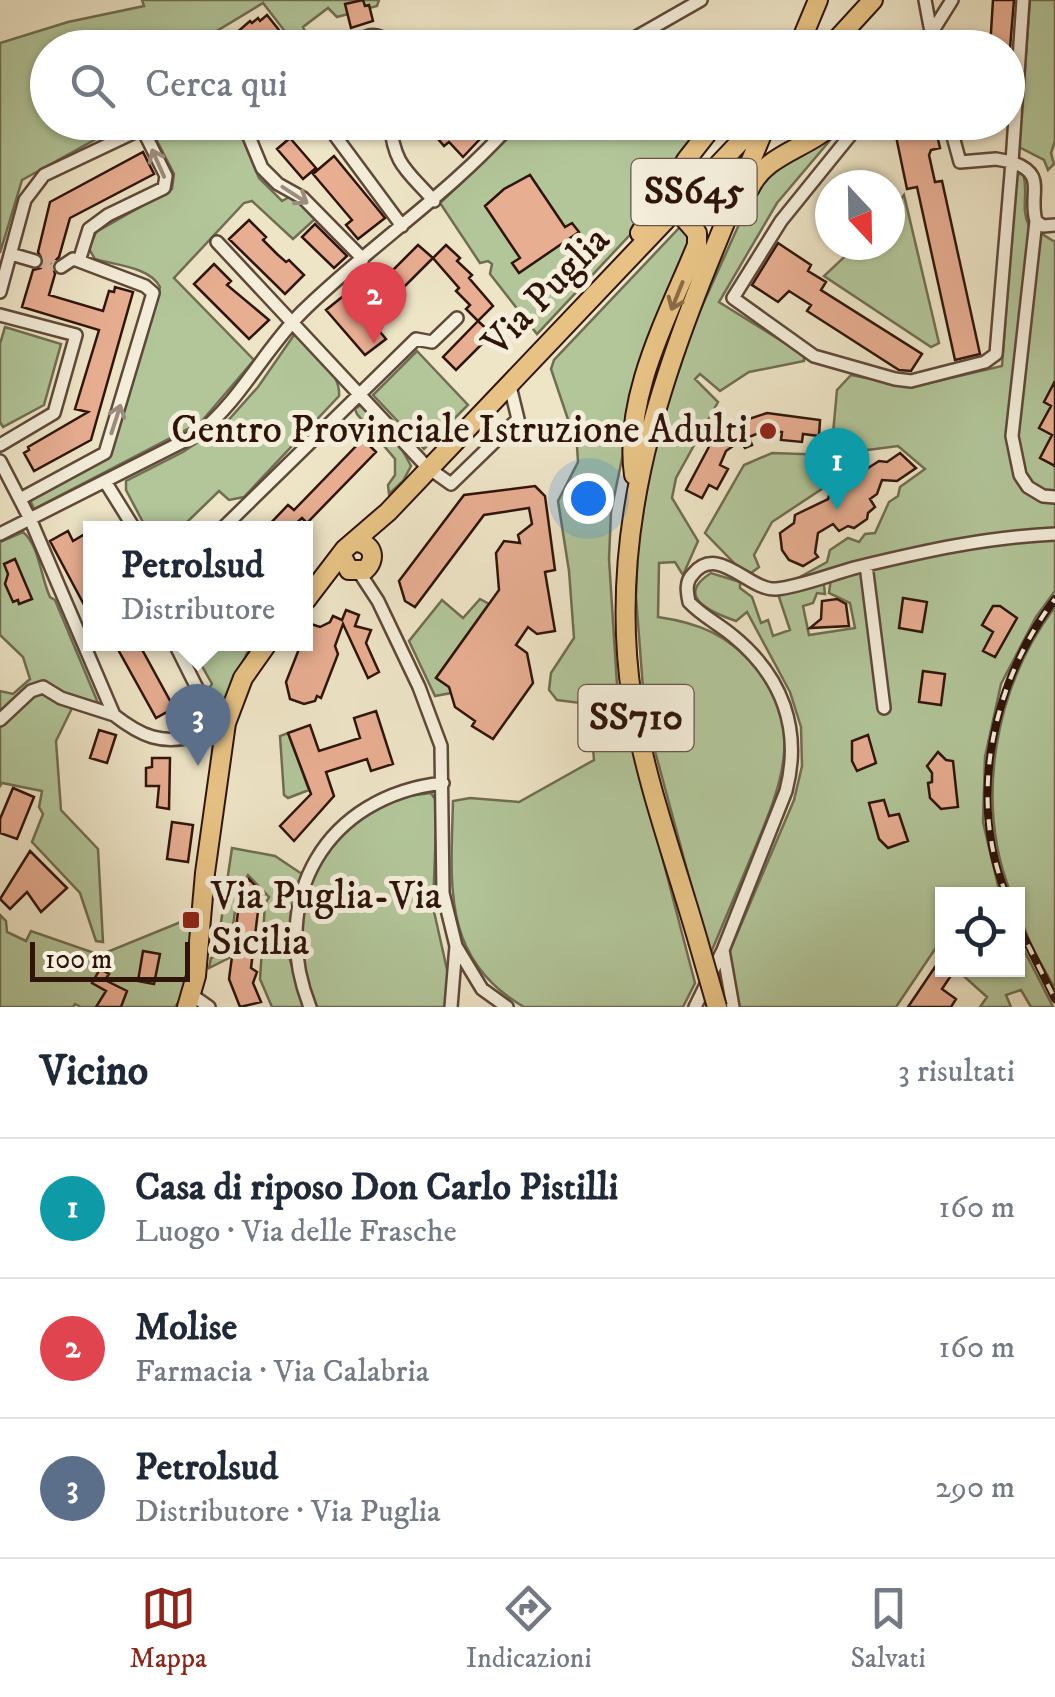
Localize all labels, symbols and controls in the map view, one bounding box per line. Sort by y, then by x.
search box [30,30,1025,140]
icon: search [65,58,120,113]
text: Cerca qui [145,61,288,109]
one-way arrow [148,148,166,179]
road number: SS645 [632,159,756,225]
north arrow [815,170,905,260]
one-way arrow [281,185,309,206]
street label: Via Puglia [472,216,621,368]
pin: 2 [342,262,406,344]
one-way arrow [666,280,684,311]
one-way arrow [108,404,126,436]
place label: Centro Provinciale Istruzione Adulti [171,406,748,456]
marker: Centro Provinciale Istruzione Adulti [757,420,779,442]
pin: 1 [804,428,870,510]
your location [563,473,614,524]
popup [83,521,313,651]
text: Petrolsud [121,542,264,590]
text: Distributore [121,590,275,630]
pin: 3 [166,684,230,766]
road number: SS710 [578,685,694,751]
place label: Via Puglia-Via Sicilia [210,872,442,968]
map controls [935,887,1025,977]
button: locate [935,887,1025,977]
marker: Via Puglia-Via Sicilia [180,909,202,931]
scale bar [30,937,190,981]
text: 100 m [45,942,112,977]
text: Vicino [40,1046,148,1098]
text: 3 risultati [898,1052,1015,1092]
text: Casa di riposo Don Carlo Pistilli [135,1164,618,1212]
text: 1 [67,1188,78,1228]
text: 160 m [939,1188,1015,1228]
text: Luogo · Via delle Frasche [135,1212,457,1252]
text: Molise [135,1304,237,1352]
text: 2 [65,1328,80,1368]
text: 160 m [939,1328,1015,1368]
text: Farmacia · Via Calabria [135,1352,429,1392]
text: Petrolsud [135,1444,278,1492]
text: 3 [67,1468,78,1508]
text: 290 m [935,1468,1015,1508]
text: Distributore · Via Puglia [135,1492,441,1532]
tab: Mappa [129,1581,207,1676]
tab: Indicazioni [466,1581,592,1676]
tab: Salvati [850,1581,926,1676]

